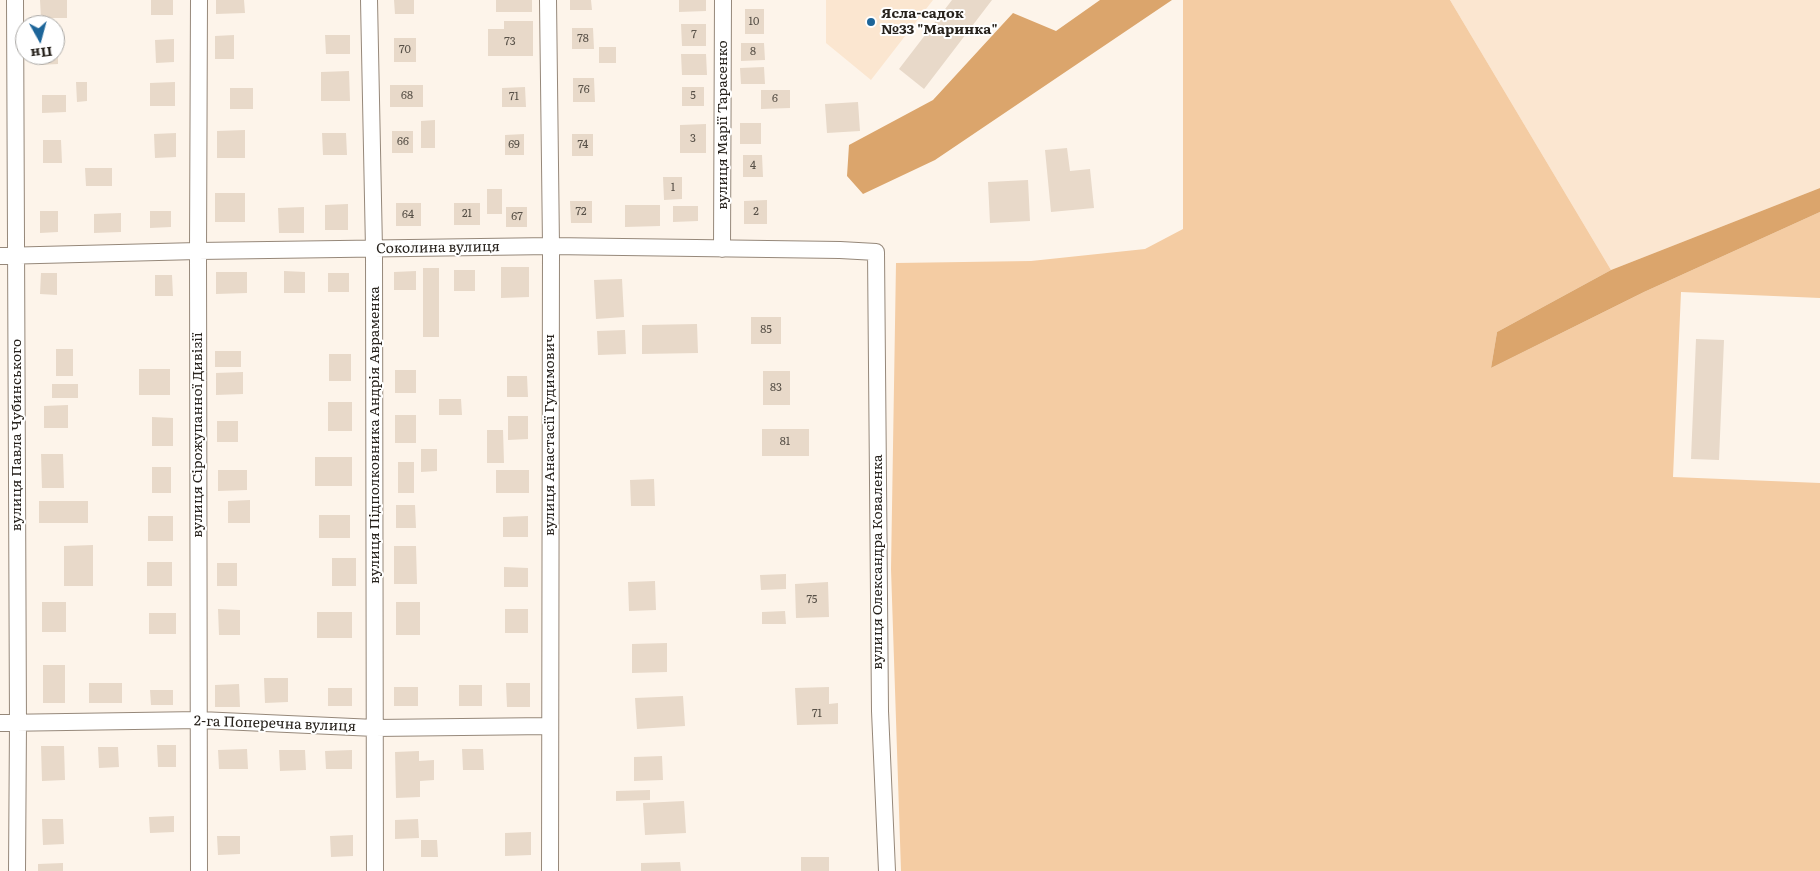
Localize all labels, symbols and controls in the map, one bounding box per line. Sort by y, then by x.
place label: Ясла-садок №33 "Маринка" [881,6,998,38]
north arrow [15,15,65,65]
house number: 10 [749,15,759,29]
marker: Ясла-садок №33 "Маринка" [865,16,877,28]
house number: 7 [691,28,697,42]
house number: 78 [577,32,589,46]
house number: 73 [504,35,516,49]
street label: вулиця Марії Тарасенко [715,40,731,210]
text: Пн [30,43,54,65]
house number: 70 [399,43,411,57]
house number: 8 [750,45,756,59]
house number: 76 [578,83,590,97]
house number: 68 [401,89,413,103]
house number: 5 [690,89,696,103]
house number: 71 [509,90,519,104]
house number: 6 [772,92,778,106]
house number: 3 [690,132,696,146]
house number: 66 [397,135,409,149]
house number: 69 [508,138,520,152]
house number: 74 [578,138,588,152]
house number: 4 [750,159,756,173]
house number: 1 [671,181,675,195]
house number: 72 [575,205,587,219]
house number: 2 [753,205,759,219]
house number: 21 [462,207,472,221]
house number: 64 [402,208,414,222]
house number: 67 [511,210,523,224]
street label: Соколина вулиця [376,239,500,257]
street label: вулиця Підполковника Андрія Авраменка [367,286,383,584]
house number: 85 [760,323,772,337]
street label: вулиця Сірожупанної Дивізії [190,332,206,538]
street label: вулиця Анастасії Гудимович [542,334,558,536]
street label: вулиця Павла Чубинського [9,339,25,531]
house number: 83 [770,381,782,395]
house number: 81 [780,435,790,449]
street label: вулиця Олександра Коваленка [870,454,886,670]
house number: 75 [807,593,817,607]
house number: 71 [812,707,822,721]
street label: 2-га Поперечна вулиця [194,713,356,735]

